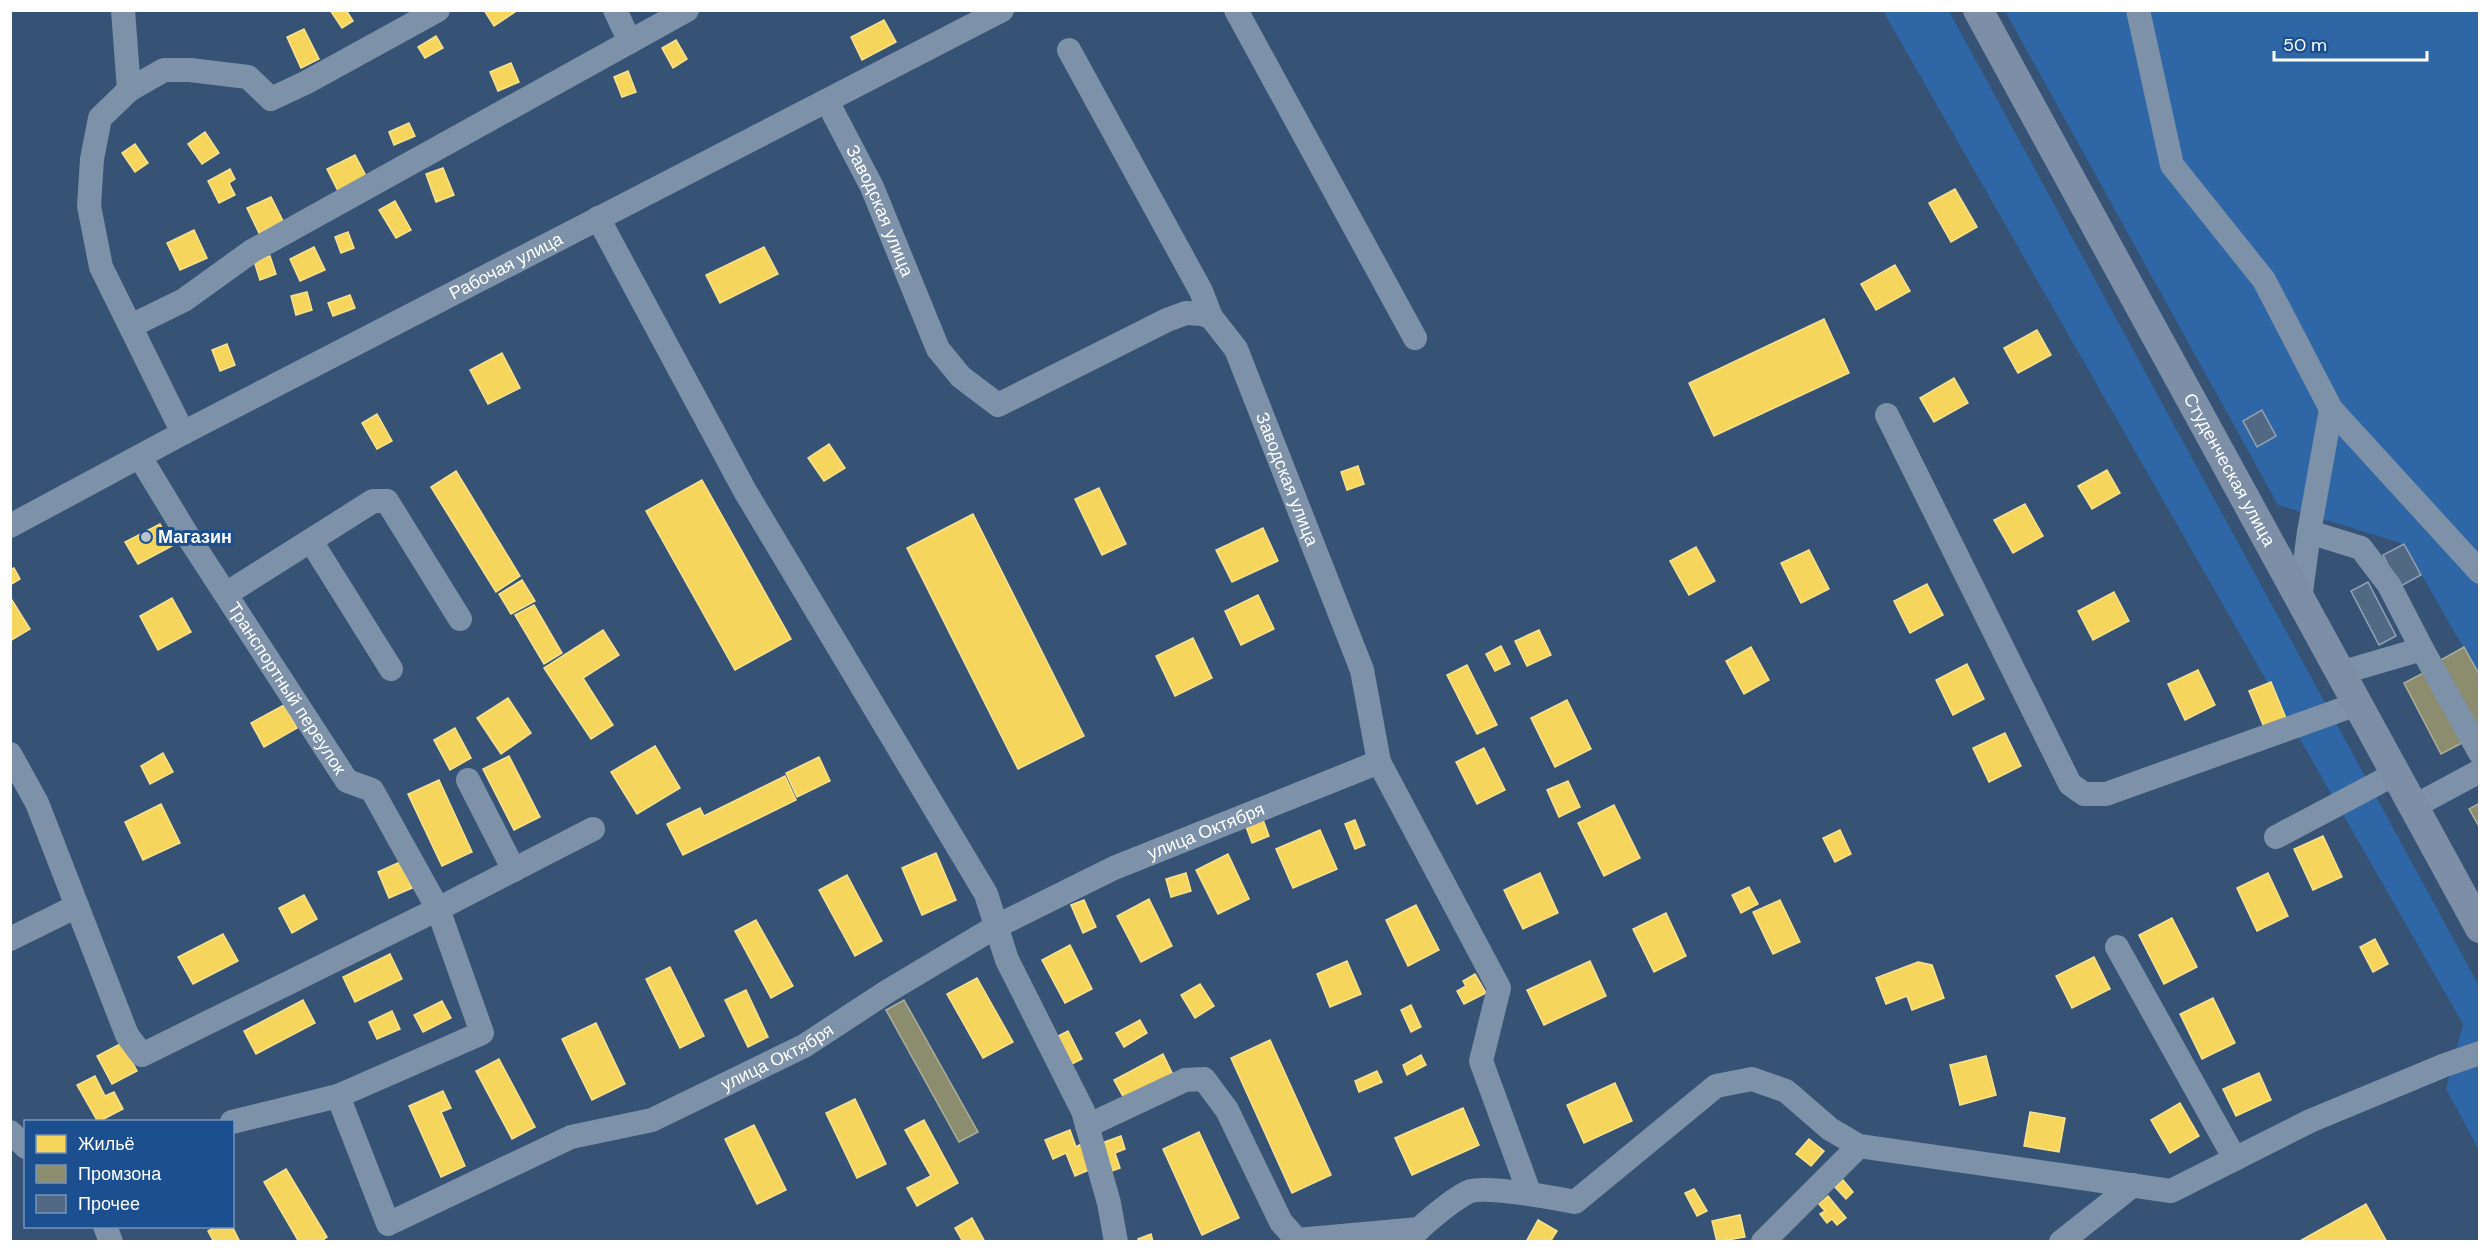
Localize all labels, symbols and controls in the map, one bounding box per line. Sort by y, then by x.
scale bar [2274,24,2427,62]
text: 50 m [2283,33,2327,57]
street label: Заводская улица [840,141,920,281]
street label: Рабочая улица [445,226,568,305]
street label: Студенческая улица [2178,389,2281,551]
street label: Заводская улица [1250,409,1325,550]
place label: Магазин [158,525,232,549]
marker: Магазин [139,530,153,544]
street label: Транспортный переулок [222,597,352,779]
street label: улица Октября [1144,797,1268,865]
street label: улица Октября [717,1018,838,1097]
legend [24,1120,234,1228]
text: Жильё [78,1132,135,1156]
text: Промзона [78,1162,162,1186]
text: Прочее [78,1192,140,1216]

